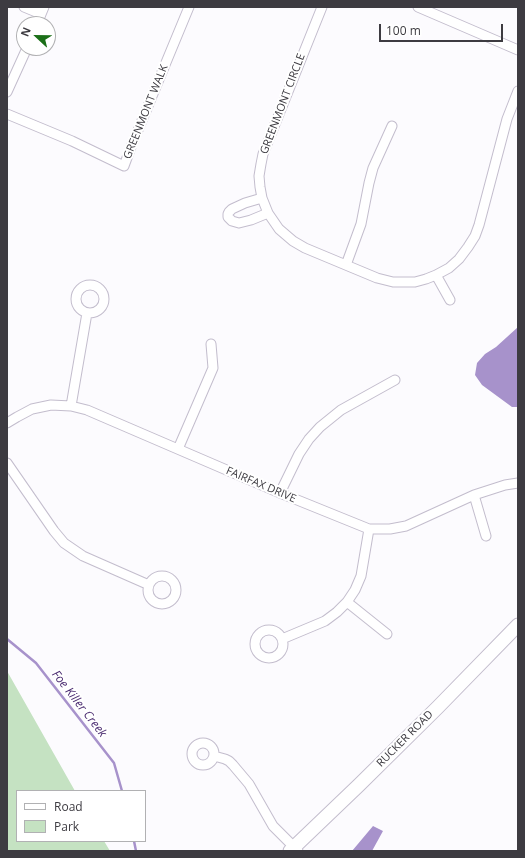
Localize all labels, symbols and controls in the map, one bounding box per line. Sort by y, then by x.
north arrow [16,16,56,56]
scale bar [381,16,505,42]
text: 100 m [386,22,421,39]
text: N [17,25,34,39]
street label: GREENMONT CIRCLE [258,52,308,156]
street label: GREENMONT WALK [121,63,171,161]
street label: FAIRFAX DRIVE [224,464,298,506]
water label: Foe Killer Creek [48,668,110,740]
street label: RUCKER ROAD [374,708,436,770]
legend [16,790,146,842]
text: Road [54,798,83,815]
text: Park [54,818,79,835]

